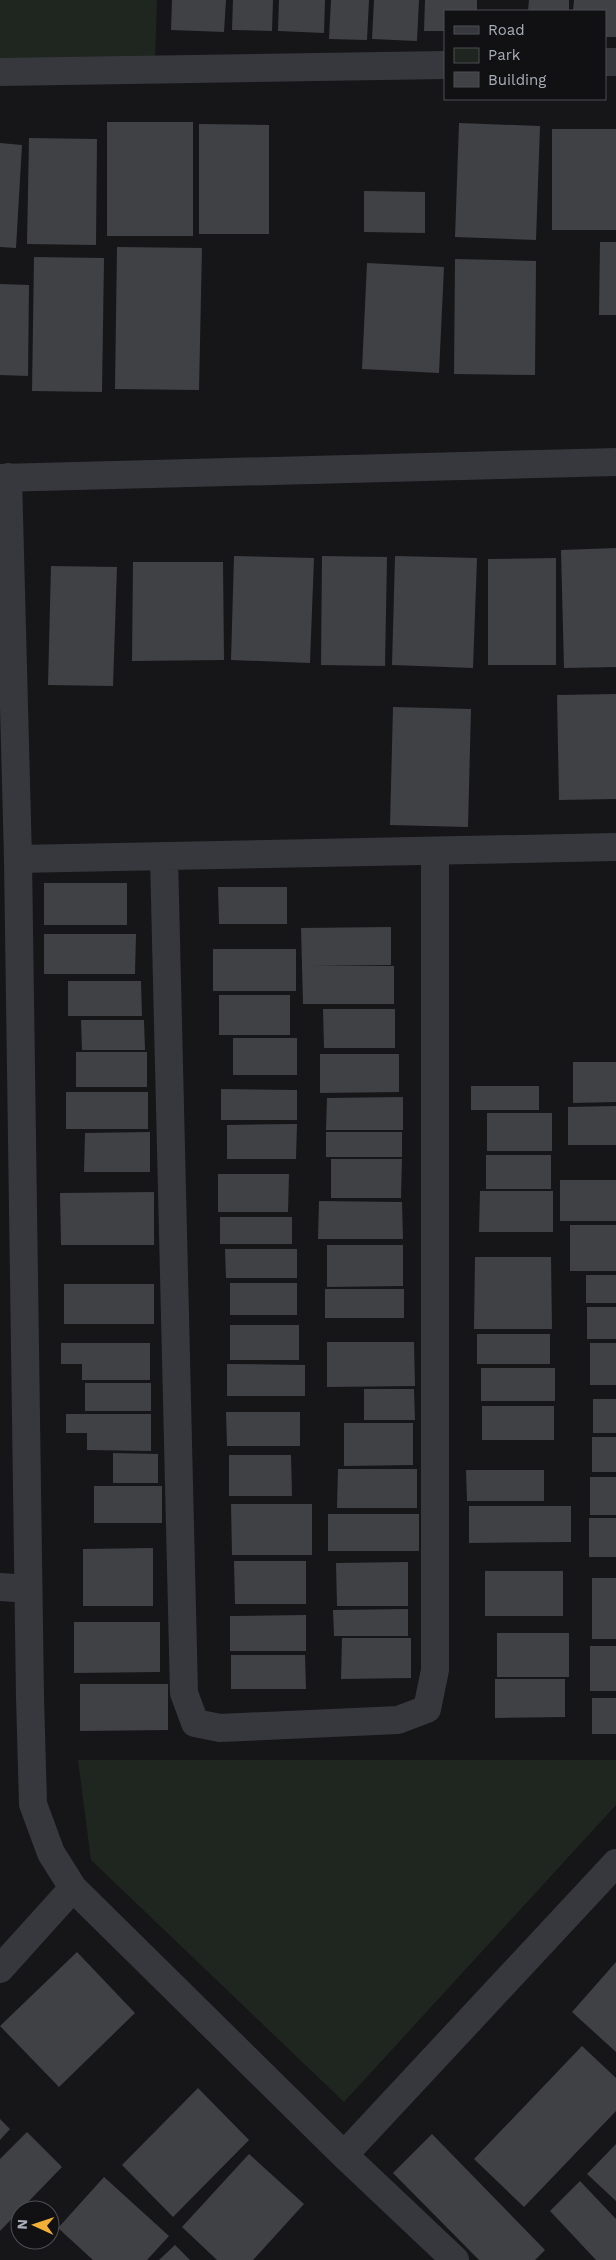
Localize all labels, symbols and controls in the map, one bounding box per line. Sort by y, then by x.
legend [444,10,606,100]
text: Road [488,21,525,39]
text: Park [488,46,521,64]
text: Building [488,71,546,89]
north arrow [10,2200,60,2250]
text: N [14,2219,30,2230]

